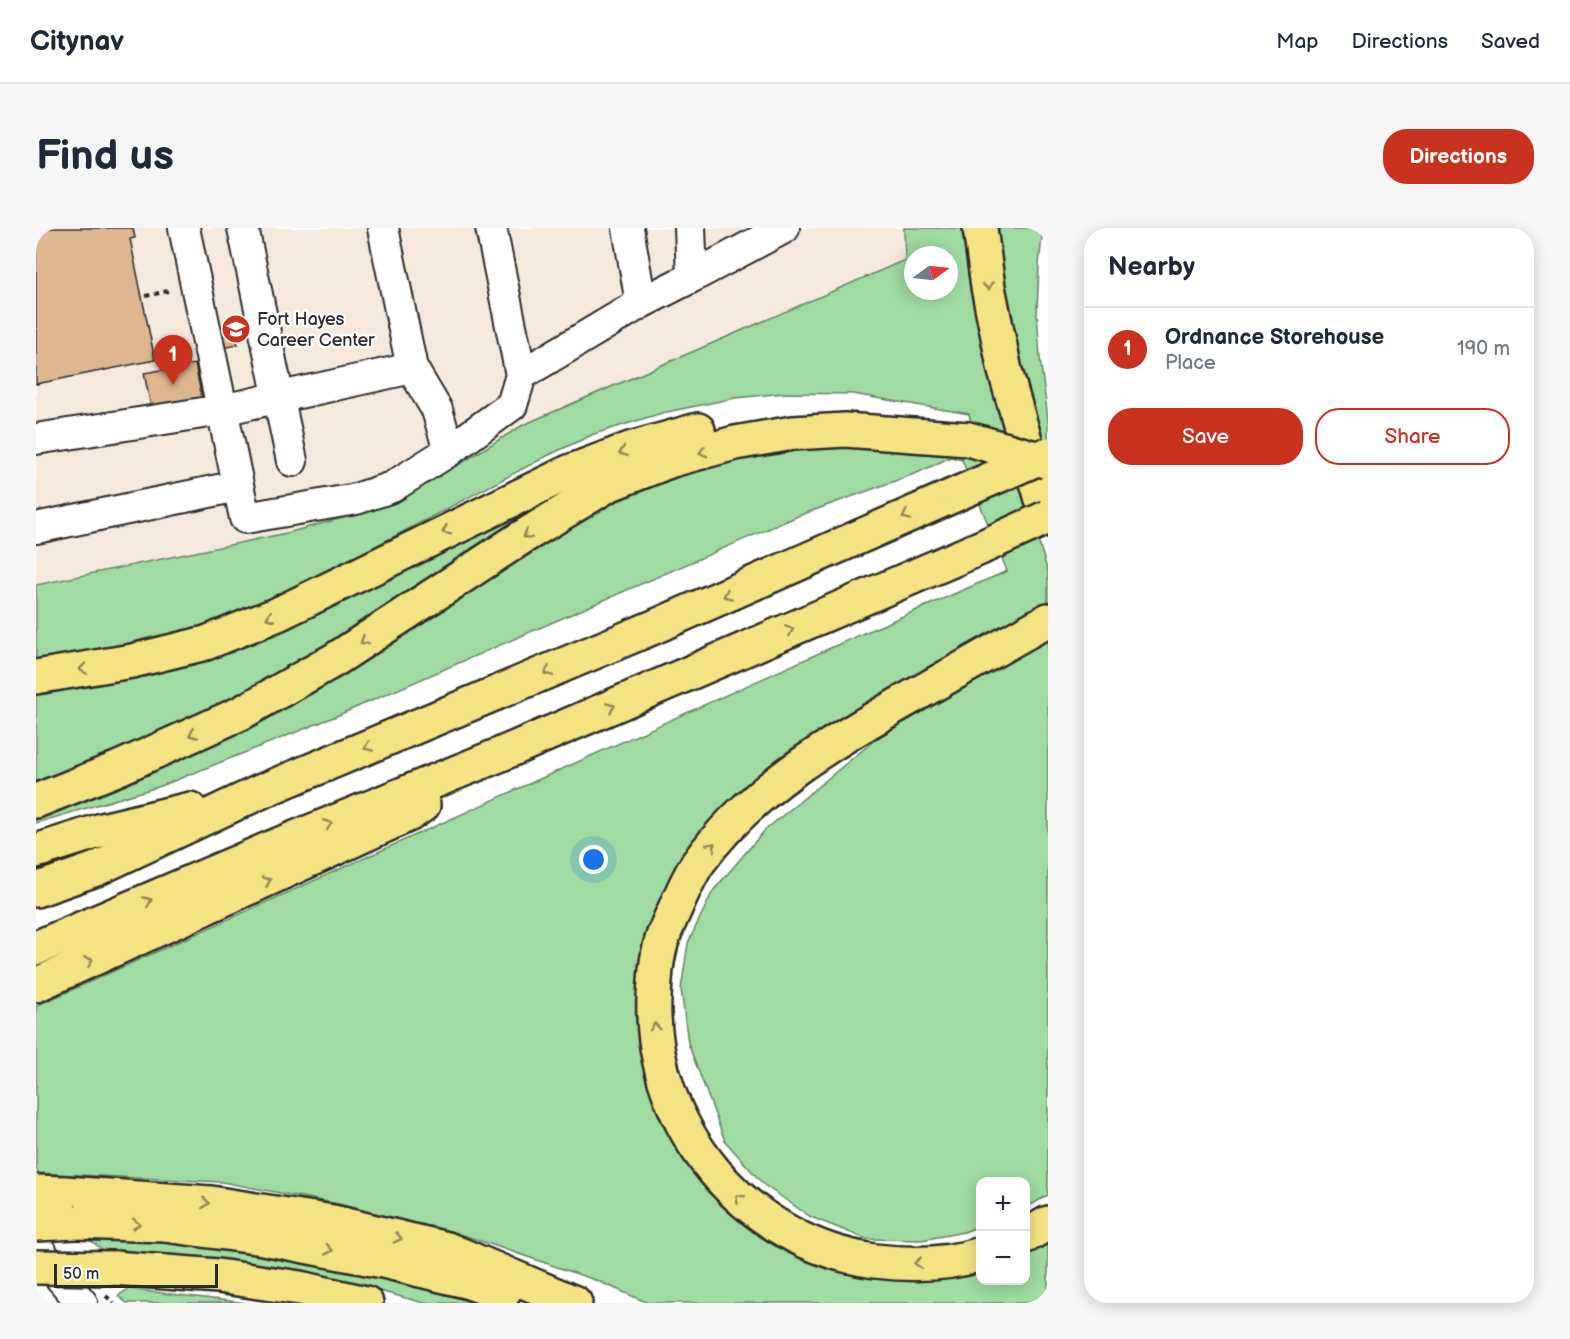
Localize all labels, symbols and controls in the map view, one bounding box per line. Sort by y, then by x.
text: Citynav [30,25,124,58]
text: Map [1276,29,1319,54]
text: Directions [1352,29,1448,54]
text: Saved [1481,29,1540,54]
button: Directions [1383,129,1534,184]
text: Find us [36,131,174,182]
north arrow [904,246,958,300]
text: Nearby [1108,252,1195,283]
one-way arrow [982,281,994,291]
place label: Fort Hayes Career Center [257,309,375,351]
school or university icon: Fort Hayes Career Center [220,313,252,345]
text: Ordnance Storehouse [1165,324,1384,351]
pin: 1 [154,336,192,385]
text: 1 [1123,337,1132,361]
text: 190 m [1457,337,1510,361]
text: Place [1165,351,1216,375]
button: Save [1108,408,1303,465]
button: Share [1315,408,1510,465]
one-way arrow [698,444,708,457]
one-way arrow [619,445,630,457]
one-way arrow [901,509,912,521]
one-way arrow [441,524,452,536]
one-way arrow [523,527,533,539]
one-way arrow [722,588,733,600]
one-way arrow [266,610,277,622]
one-way arrow [783,625,794,637]
one-way arrow [360,634,371,645]
one-way arrow [79,662,89,675]
one-way arrow [543,664,554,676]
one-way arrow [604,702,615,714]
one-way arrow [188,727,199,739]
one-way arrow [363,740,374,752]
one-way arrow [321,819,332,831]
one-way arrow [705,842,716,853]
your location [579,845,608,874]
one-way arrow [260,876,271,888]
one-way arrow [142,896,153,908]
one-way arrow [83,957,94,969]
one-way arrow [649,1023,662,1032]
map controls [976,1177,1030,1285]
button: + [976,1177,1030,1231]
one-way arrow [736,1194,746,1205]
one-way arrow [201,1196,210,1209]
one-way arrow [131,1218,140,1231]
one-way arrow [392,1230,402,1243]
button: − [976,1231,1030,1285]
one-way arrow [323,1243,333,1256]
one-way arrow [913,1257,922,1270]
scale bar [54,1261,218,1288]
text: 50 m [63,1265,99,1284]

